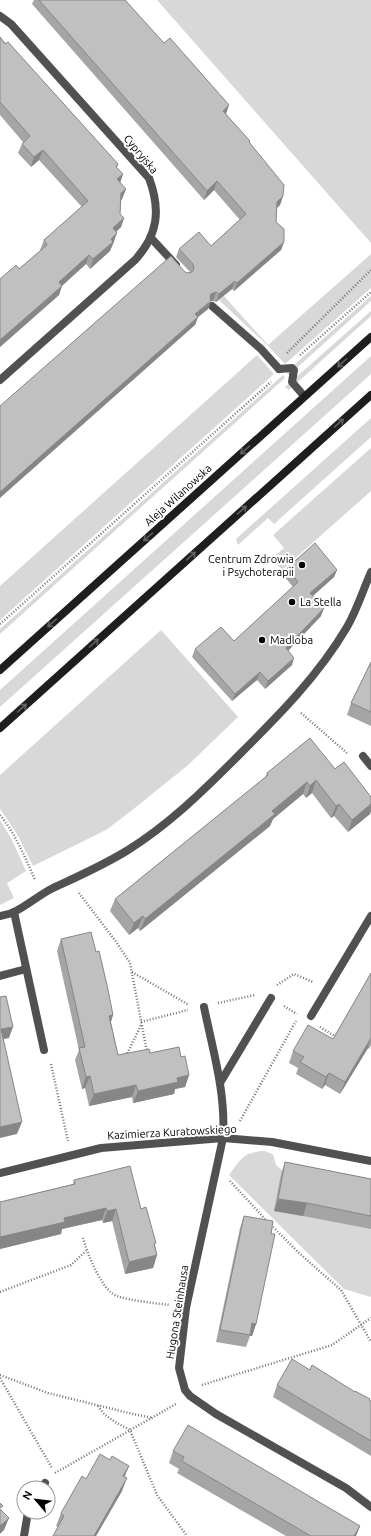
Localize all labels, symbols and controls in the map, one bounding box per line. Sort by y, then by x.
street label: Cypryjska [121,132,161,176]
one-way arrow [337,358,347,367]
one-way arrow [334,419,344,428]
one-way arrow [240,445,250,454]
street label: Aleja Wilanowska [142,462,214,528]
one-way arrow [237,506,248,515]
one-way arrow [143,532,154,541]
one-way arrow [186,552,197,561]
place label: Centrum Zdrowia i Psychoterapii [208,553,294,578]
marker: Centrum Zdrowia i Psychoterapii [297,560,307,570]
place label: La Stella [300,596,341,608]
marker: La Stella [287,597,297,607]
one-way arrow [47,619,57,628]
place label: Madloba [270,634,313,646]
marker: Madloba [257,635,267,645]
one-way arrow [89,638,100,647]
one-way arrow [17,703,28,712]
street label: Kazimierza Kuratowskiego [107,1123,237,1141]
street label: Hugona Steinhausa [164,1264,190,1360]
north arrow [16,1480,56,1520]
text: N [20,1489,34,1502]

